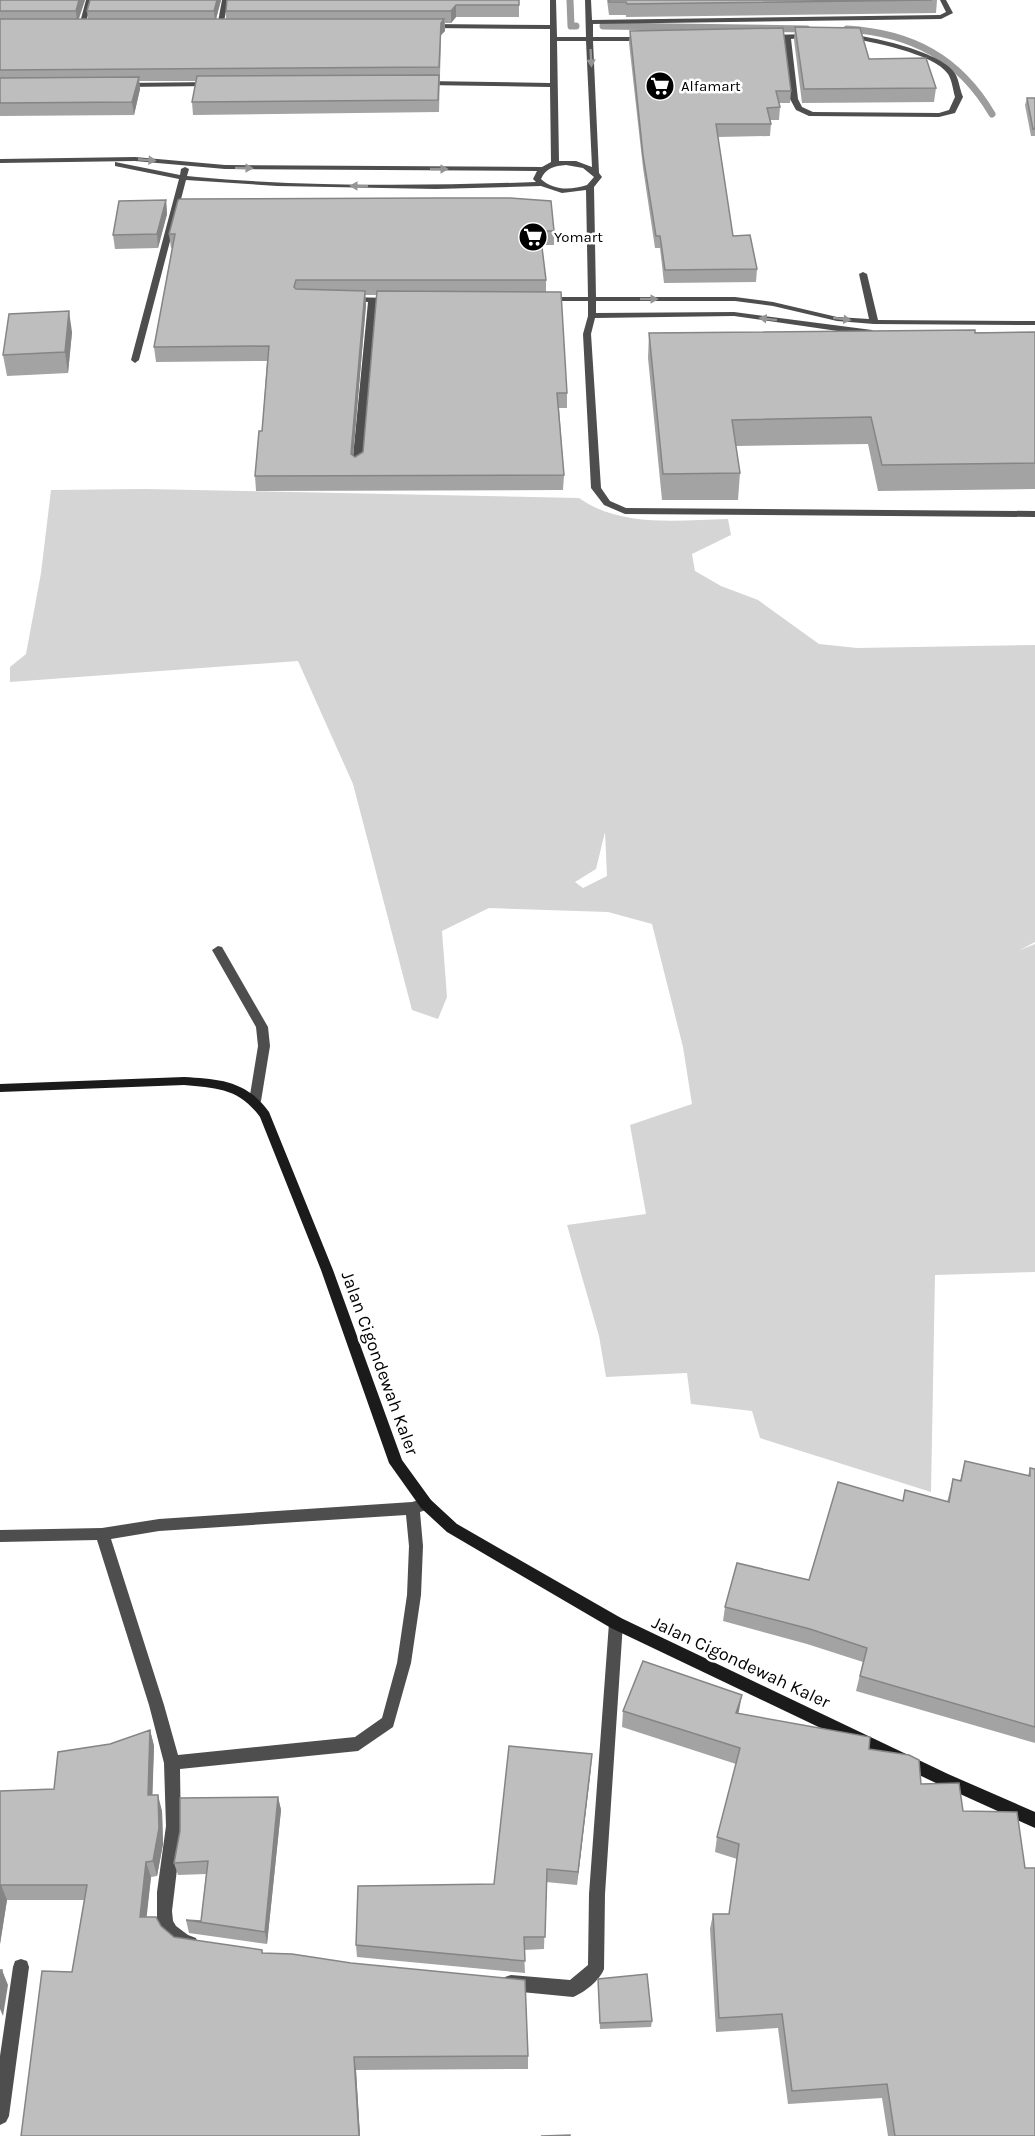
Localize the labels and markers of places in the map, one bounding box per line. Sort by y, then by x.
supermarket icon: Alfamart [644,70,676,102]
place label: Alfamart [681,77,741,95]
supermarket icon: Yomart [517,221,549,253]
place label: Yomart [554,228,603,246]

